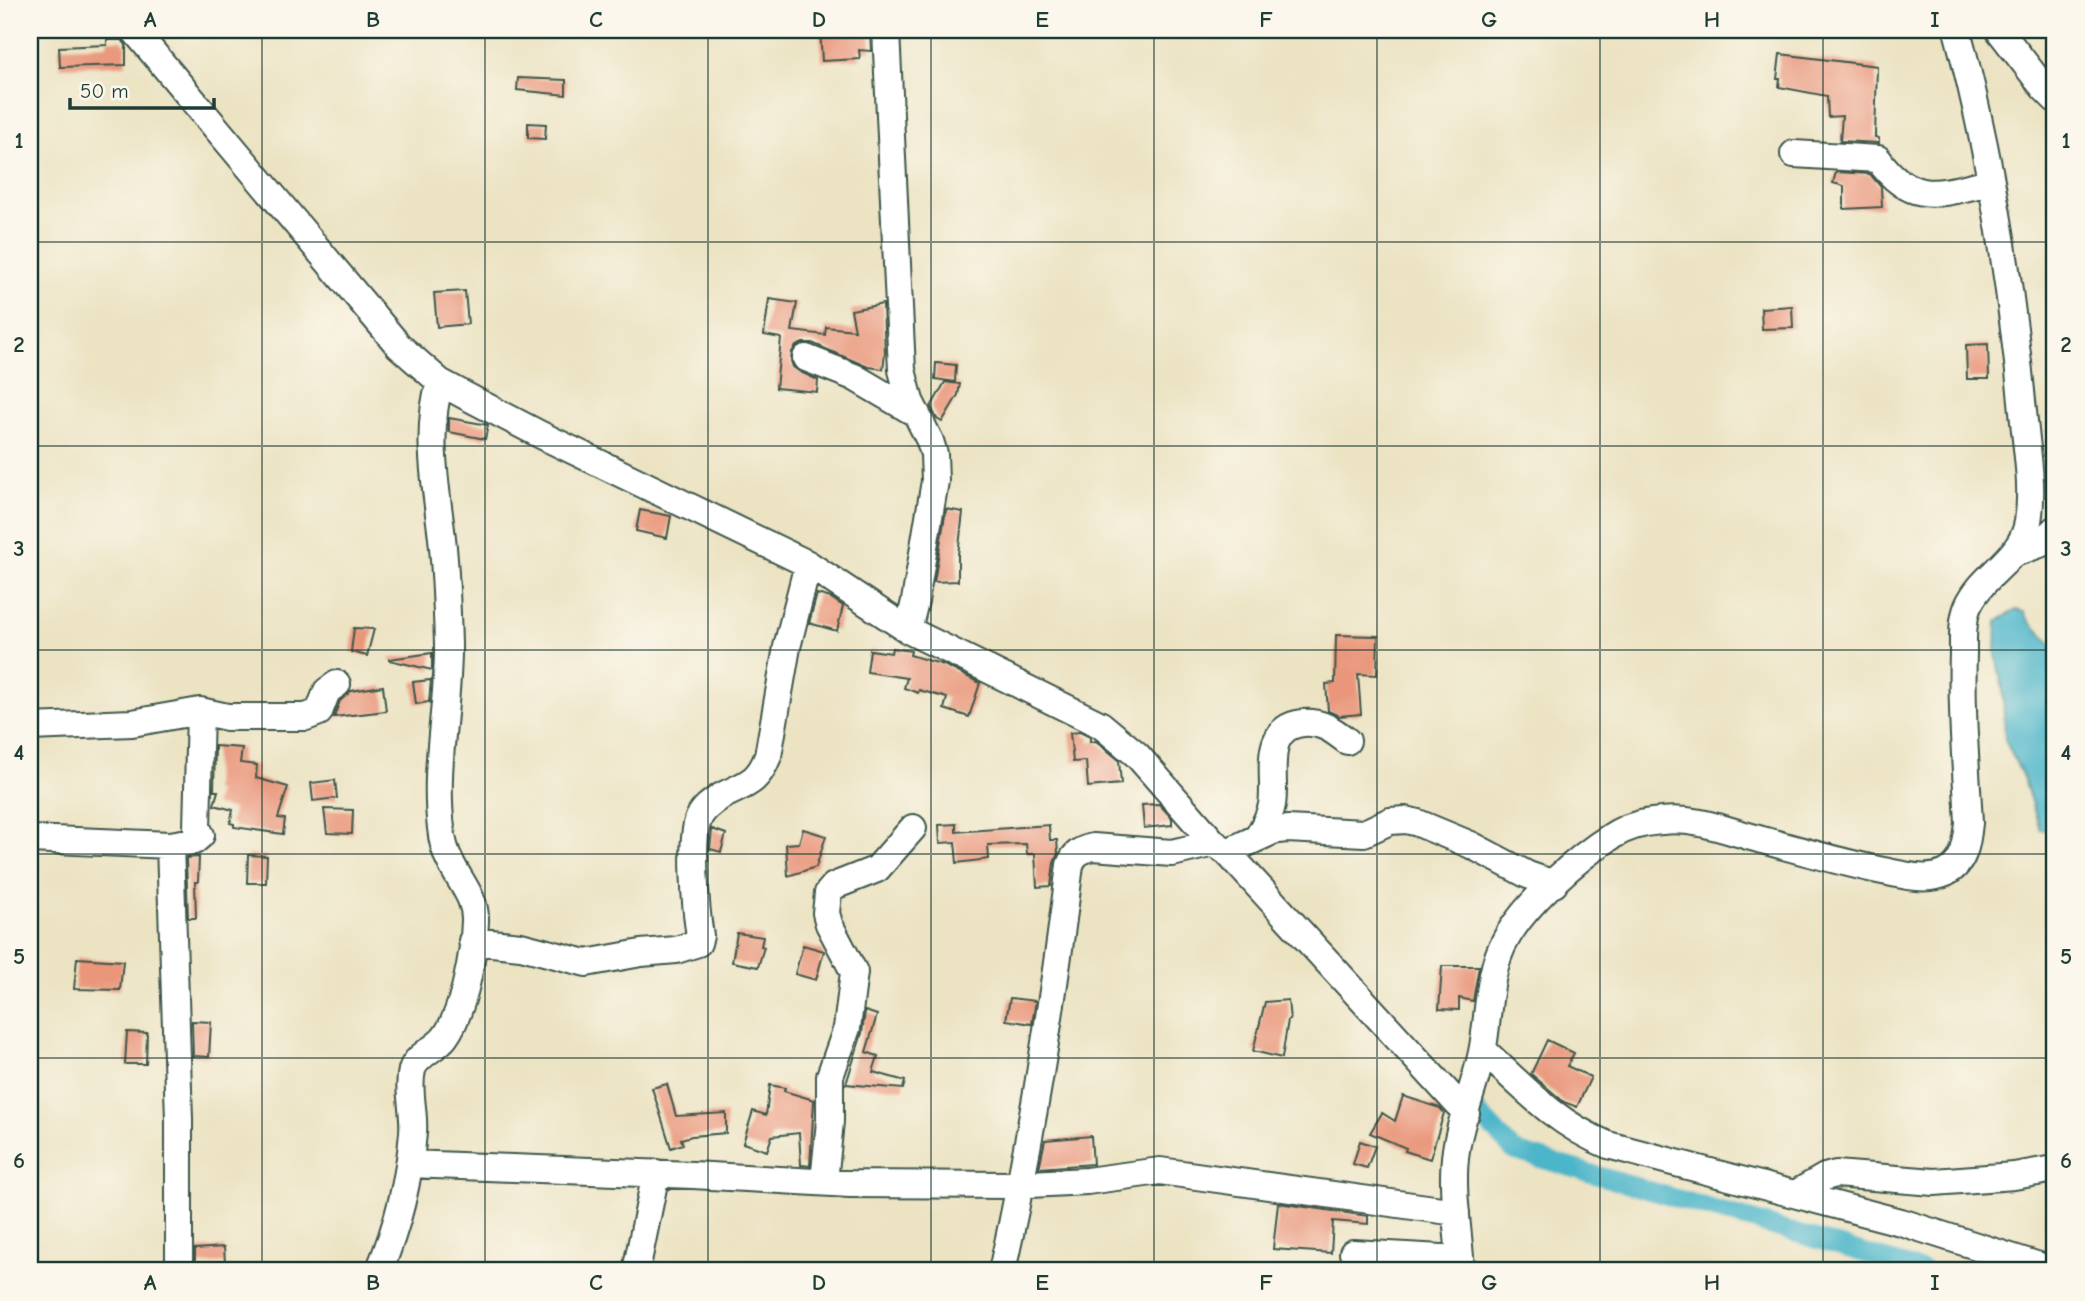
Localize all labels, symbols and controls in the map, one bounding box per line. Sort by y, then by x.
text: A [144,6,157,33]
text: B [366,6,380,33]
text: C [589,6,603,33]
text: D [812,6,826,33]
text: E [1035,6,1049,33]
text: F [1259,6,1273,33]
text: G [1481,6,1497,33]
text: H [1704,6,1720,33]
text: I [1930,6,1940,33]
scale bar [70,66,214,110]
text: 50 m [80,79,129,103]
text: 1 [14,127,24,154]
text: 1 [2061,127,2071,154]
text: 2 [13,331,25,358]
text: 2 [2060,331,2072,358]
text: 3 [13,535,25,562]
text: 3 [2060,535,2072,562]
text: 4 [14,739,25,766]
text: 4 [2061,739,2072,766]
text: 5 [13,943,25,970]
text: 5 [2060,943,2072,970]
text: 6 [13,1147,25,1174]
text: 6 [2060,1147,2072,1174]
text: A [144,1269,157,1296]
text: B [366,1269,380,1296]
text: C [589,1269,603,1296]
text: D [812,1269,826,1296]
text: E [1035,1269,1049,1296]
text: F [1259,1269,1273,1296]
text: G [1481,1269,1497,1296]
text: H [1704,1269,1720,1296]
text: I [1930,1269,1940,1296]

